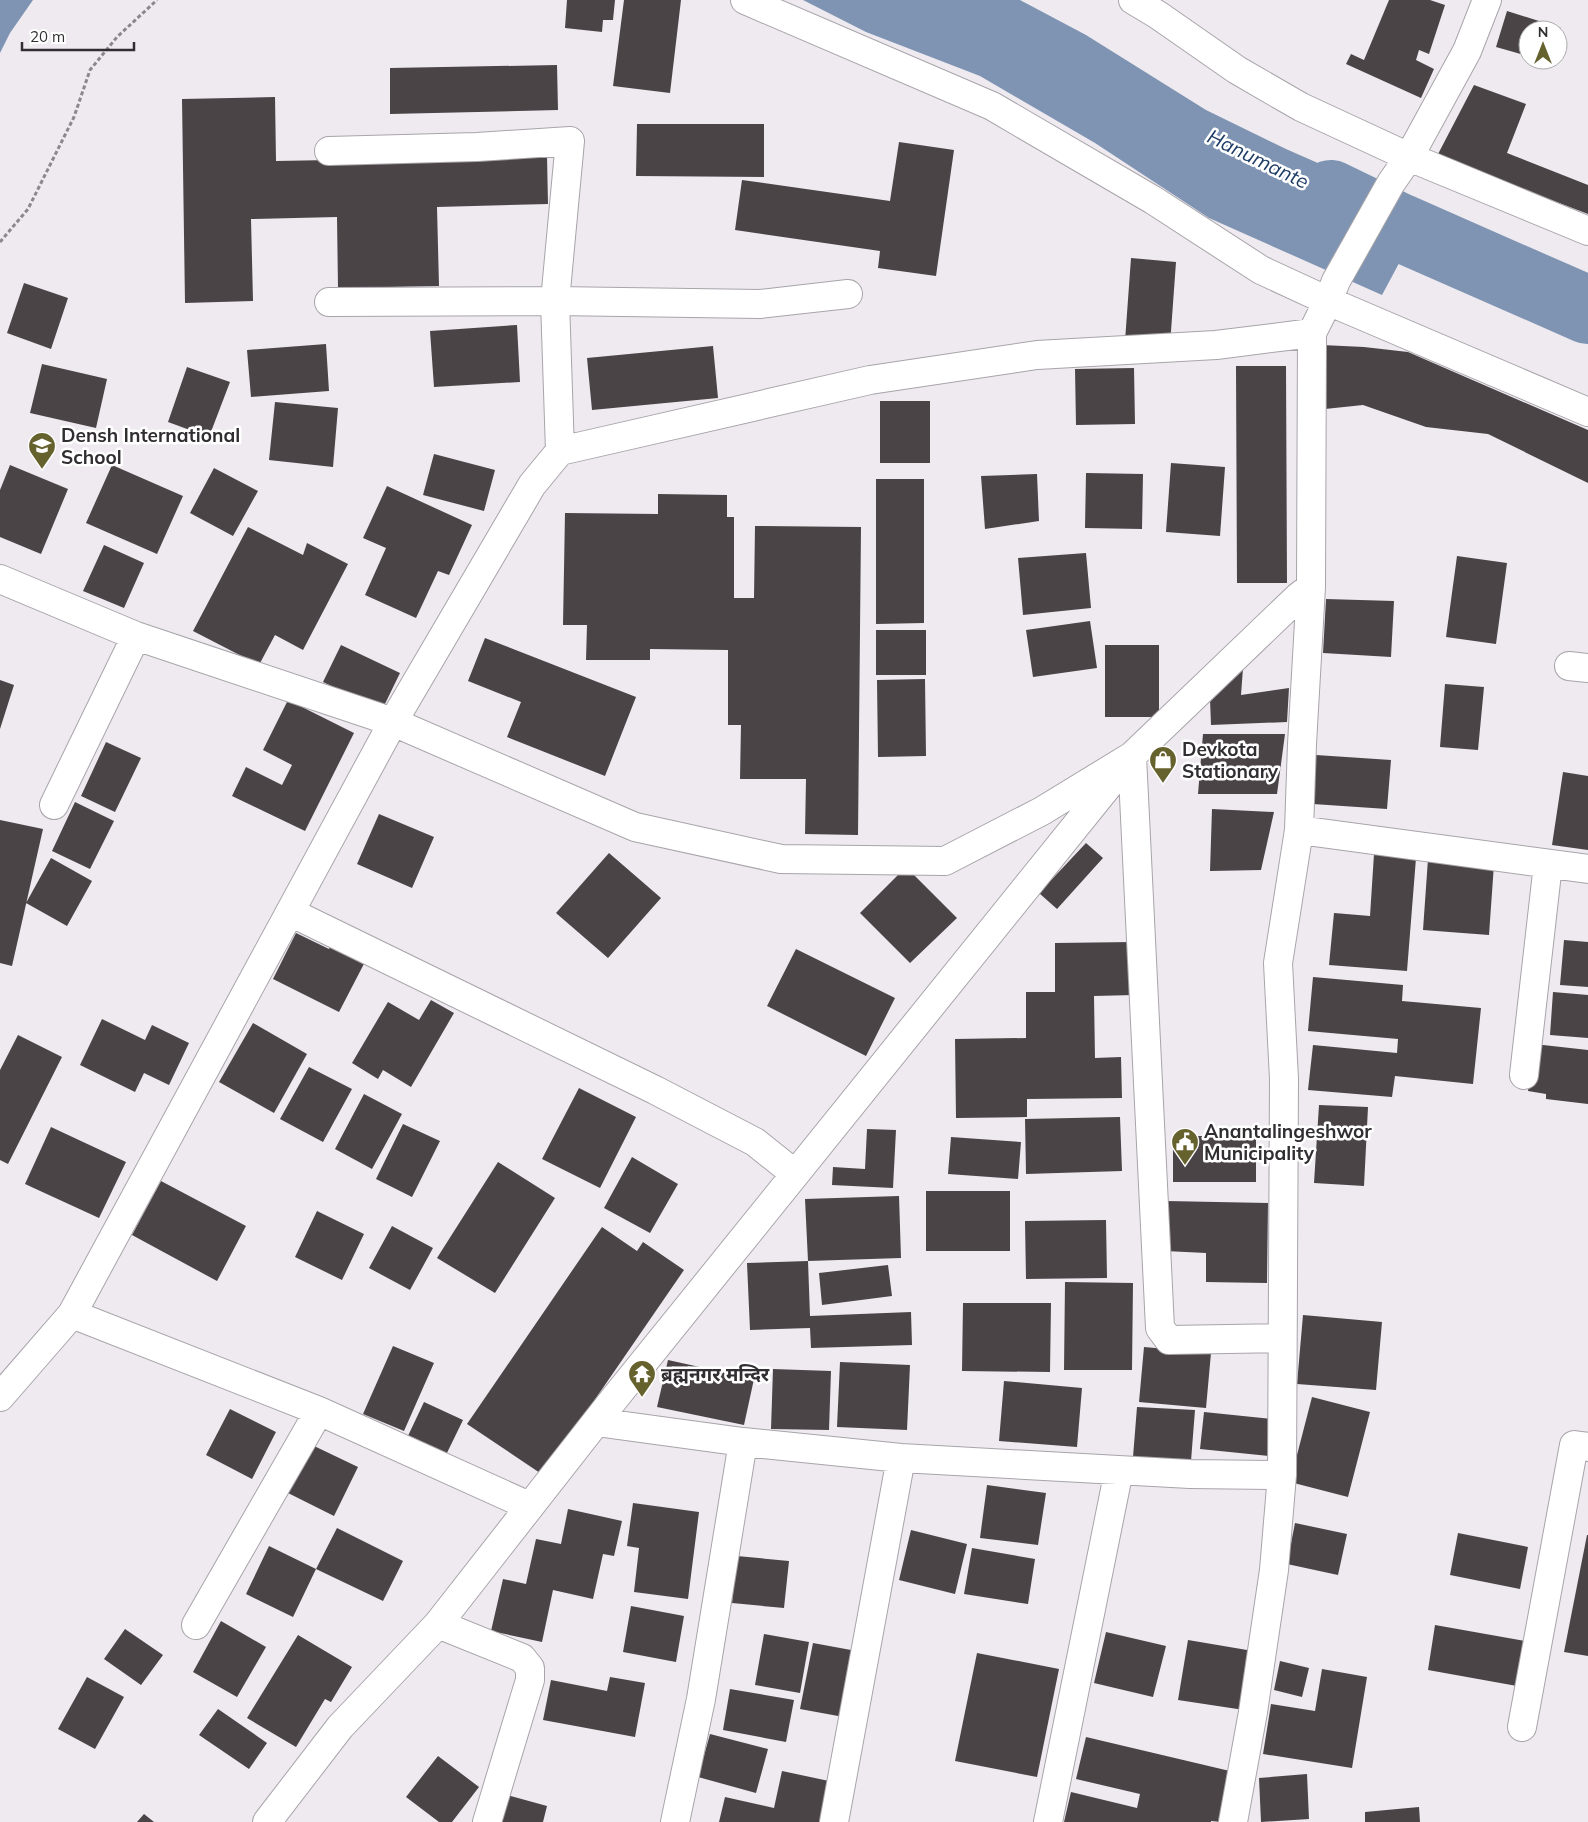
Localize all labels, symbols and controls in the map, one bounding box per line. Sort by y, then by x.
scale bar [22,20,135,52]
north arrow [1518,20,1568,70]
text: N [1538,23,1548,41]
text: 20 m [30,27,65,46]
water label: Hanumante [1203,123,1313,194]
place label: Densh International School [61,423,240,469]
school or university icon: Densh International School [27,431,57,470]
place label: Devkota Stationary [1182,737,1279,783]
shop icon: Devkota Stationary [1148,745,1178,784]
place label: Anantalingeshwor Municipality [1204,1119,1372,1165]
public building icon: Anantalingeshwor Municipality [1170,1127,1200,1166]
temple icon: ब्रह्मनगर मन्दिर [627,1359,657,1398]
place label: ब्रह्मनगर मन्दिर [661,1362,770,1386]

